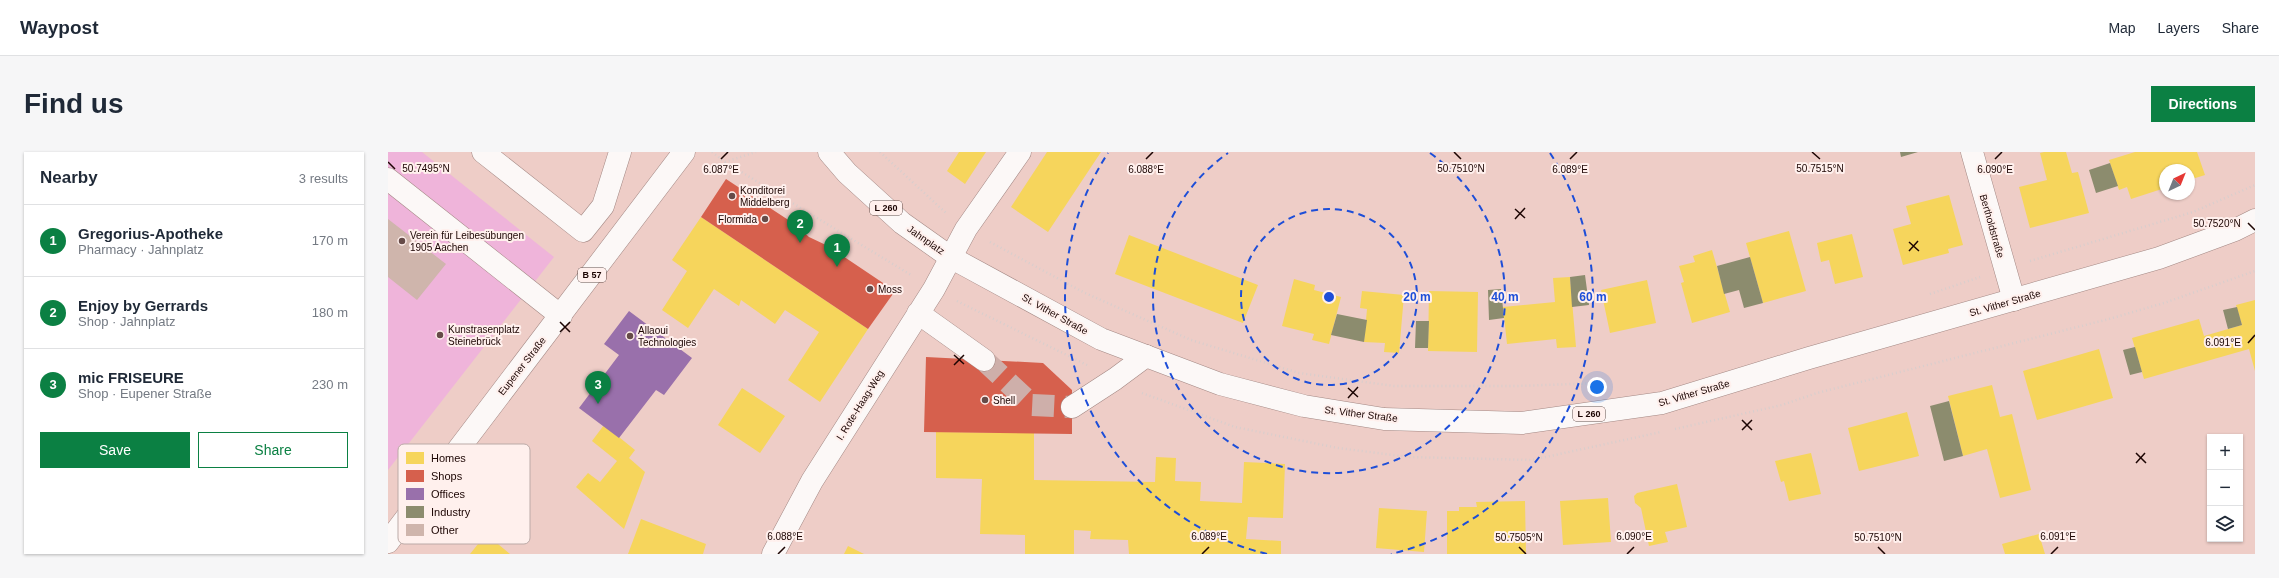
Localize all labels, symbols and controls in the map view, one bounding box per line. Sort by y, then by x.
text: Waypost [20,17,98,38]
text: Map [2108,20,2136,36]
text: Layers [2158,20,2200,36]
text: Share [2222,20,2259,36]
button: Directions [2151,86,2255,122]
text: Find us [24,88,124,119]
text: 50.7495°N [402,163,450,174]
text: 50.7510°N [1437,163,1485,174]
text: 50.7515°N [1796,163,1844,174]
text: 6.087°E [703,164,739,175]
text: 6.088°E [1128,164,1164,175]
text: 6.089°E [1552,164,1588,175]
text: 6.090°E [1977,164,2013,175]
north arrow [2159,164,2195,200]
text: Nearby [40,168,98,187]
text: 3 results [299,171,348,186]
place label: Konditorei Middelberg [740,185,789,208]
marker: Konditorei Middelberg [727,191,737,201]
street label: Bertholdstraße [1978,193,2006,259]
road number: L 260 [870,201,902,215]
pin: 2 [787,210,813,243]
place label: Flormida [718,214,757,225]
marker: Flormida [760,214,770,224]
text: 50.7520°N [2193,218,2241,229]
street label: Jahnplatz [905,223,947,257]
text: Gregorius-Apotheke [78,225,223,242]
place label: Verein für Leibesübungen 1905 Aachen [410,230,524,253]
text: 1 [49,233,57,248]
text: 170 m [312,233,348,248]
pin: 1 [824,234,850,267]
marker: Verein für Leibesübungen 1905 Aachen [397,236,407,246]
text: Pharmacy · Jahnplatz [78,242,204,257]
road number: B 57 [578,268,606,282]
marker: Moss [865,284,875,294]
place label: Moss [878,284,902,295]
street label: St. Vither Straße [1968,287,2042,318]
centre of rings [1322,290,1336,304]
text: 20 m [1403,290,1431,304]
text: 40 m [1491,290,1519,304]
text: 60 m [1579,290,1607,304]
street label: St. Vither Straße [1020,291,1090,337]
text: Enjoy by Gerrards [78,297,208,314]
text: 2 [49,305,57,320]
text: 180 m [312,305,348,320]
text: Shop · Jahnplatz [78,314,176,329]
place label: Kunstrasenplatz Steinebrück [448,324,520,347]
place label: Allaoui Technologies [638,325,696,348]
marker: Kunstrasenplatz Steinebrück [435,330,445,340]
marker: Allaoui Technologies [625,331,635,341]
street label: Eupener Straße [496,334,548,397]
text: 6.091°E [2205,337,2241,348]
street label: I. Rote-Haag-Weg [834,368,886,442]
text: mic FRISEURE [78,369,184,386]
pin: 3 [585,371,611,404]
text: 3 [49,377,57,392]
text: 230 m [312,377,348,392]
your location [1587,377,1607,397]
street label: St. Vither Straße [1657,377,1731,408]
text: Shop · Eupener Straße [78,386,212,401]
marker: Shell [980,395,990,405]
place label: Shell [993,395,1015,406]
street label: St. Vither Straße [1324,404,1399,424]
road number: L 260 [1573,407,1605,421]
button: Save [40,432,190,468]
button: Share [198,432,348,468]
map controls [2207,434,2243,542]
button: + [2207,434,2243,470]
legend [398,444,530,544]
text: Homes [431,452,466,464]
text: Shops [431,470,463,482]
button: − [2207,470,2243,506]
text: Offices [431,488,466,500]
text: Industry [431,506,471,518]
button: layers [2207,506,2243,542]
text: Other [431,524,459,536]
text: 6.088°E [767,531,803,542]
text: 6.089°E [1191,531,1227,542]
text: 6.090°E [1616,531,1652,542]
text: 6.091°E [2040,531,2076,542]
text: 50.7505°N [1495,532,1543,543]
text: 50.7510°N [1854,532,1902,543]

